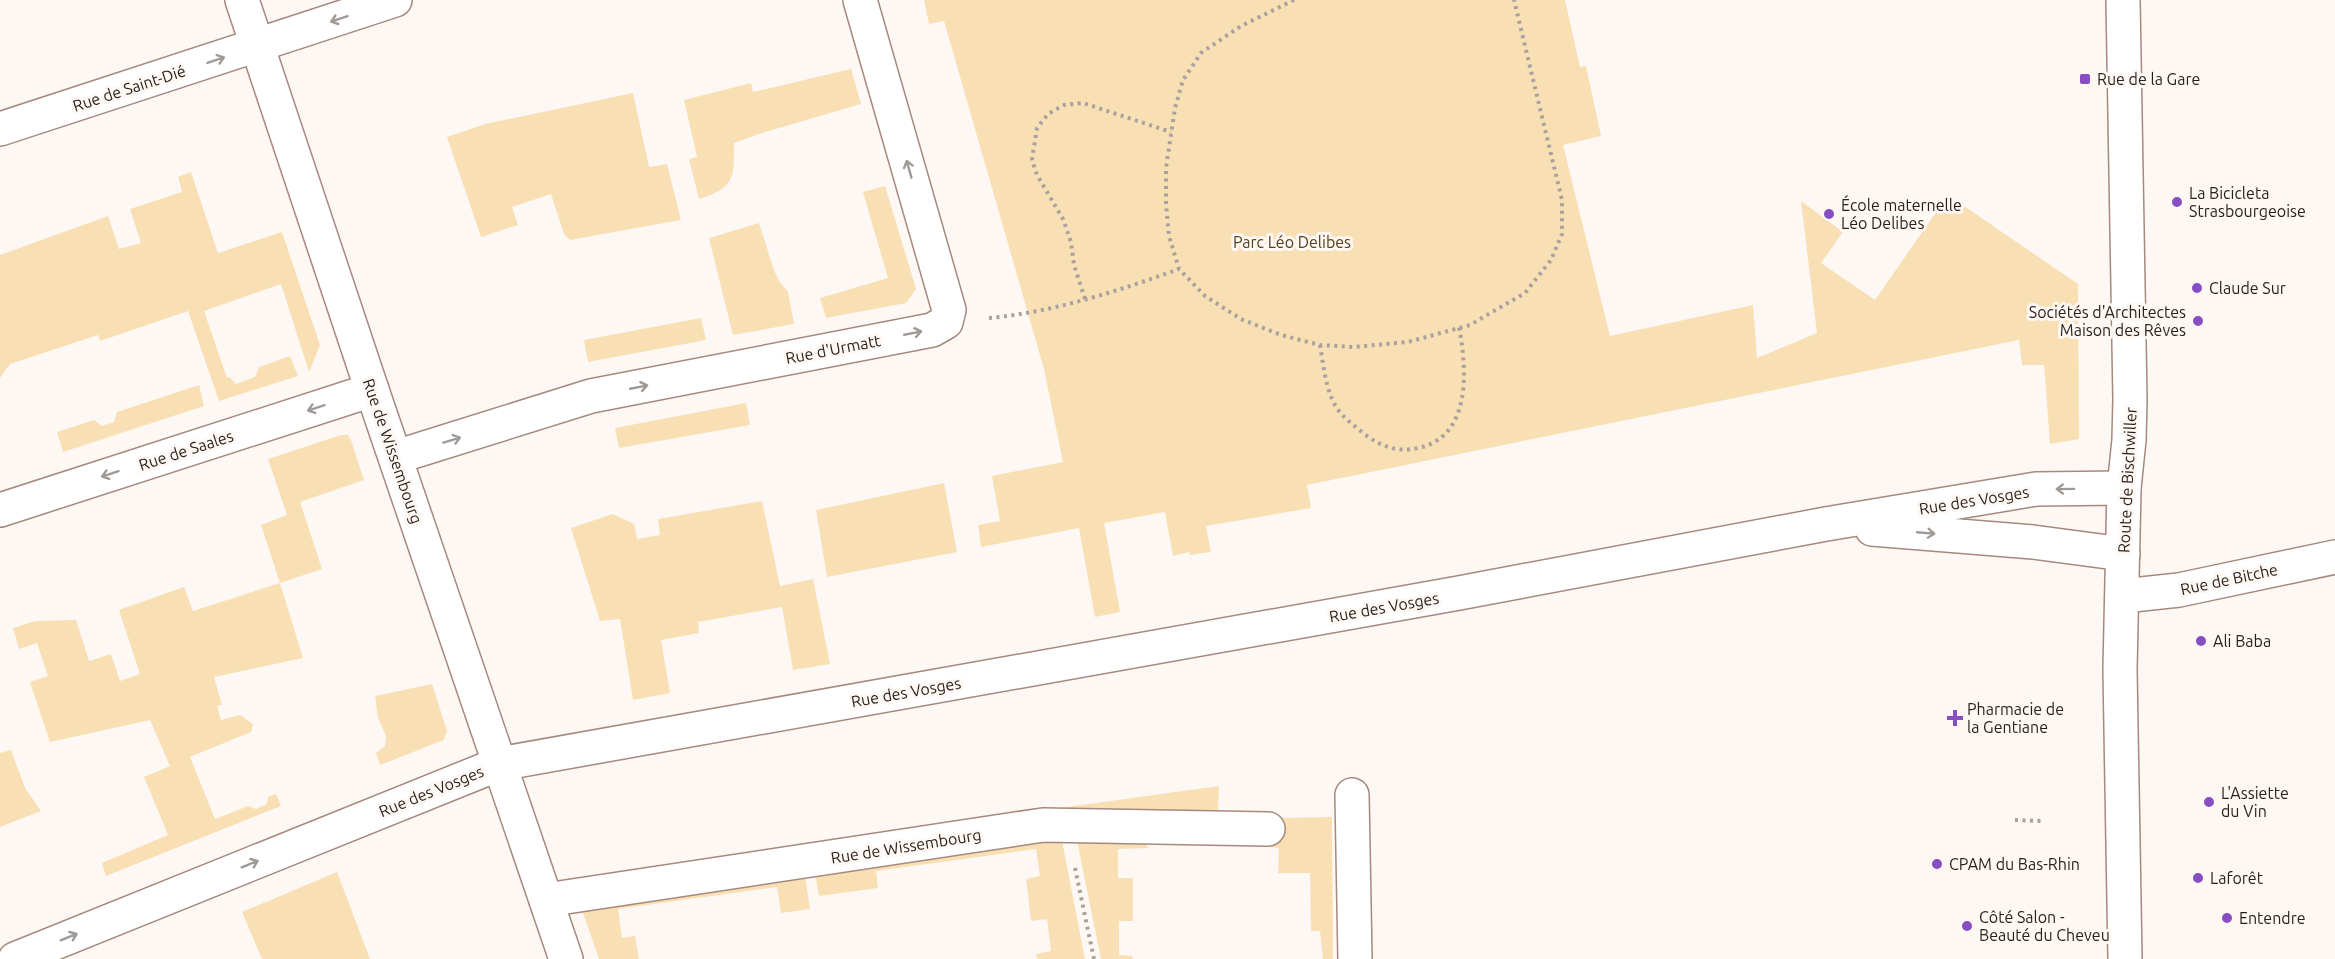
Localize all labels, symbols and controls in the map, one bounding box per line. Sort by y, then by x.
one-way arrow [331,14,349,25]
one-way arrow [206,53,225,64]
street label: Rue de Saint-Dié [70,61,188,115]
place label: Rue de la Gare [2097,70,2200,88]
marker: Rue de la Gare [2078,72,2092,86]
one-way arrow [903,160,914,179]
place label: La Bicicleta Strasbourgeoise [2189,184,2306,220]
place label: École maternelle Léo Delibes [1841,194,1962,232]
marker: La Bicicleta Strasbourgeoise [2170,195,2184,209]
marker: École maternelle Léo Delibes [1822,207,1836,221]
park label: Parc Léo Delibes [1233,233,1351,251]
place label: Claude Sur [2209,279,2286,297]
marker: Claude Sur [2190,281,2204,295]
place label: Sociétés d'Architectes Maison des Rêves [2029,303,2186,339]
marker: Sociétés d'Architectes Maison des Rêves [2191,314,2205,328]
one-way arrow [902,327,922,338]
street label: Rue d'Urmatt [784,331,883,367]
street label: Rue de Wissembourg [360,376,426,526]
one-way arrow [629,381,648,392]
one-way arrow [307,404,326,415]
street label: Route de Bischwiller [2114,407,2140,553]
street label: Rue de Saales [136,426,236,474]
one-way arrow [442,434,461,445]
one-way arrow [101,470,120,481]
street label: Rue des Vosges [1918,482,2030,518]
one-way arrow [2056,483,2076,494]
one-way arrow [1915,528,1935,539]
street label: Rue de Bitche [2179,560,2279,598]
street label: Rue des Vosges [1328,588,1440,626]
place label: Ali Baba [2213,632,2271,650]
marker: Ali Baba [2194,634,2208,648]
street label: Rue des Vosges [850,673,962,711]
place label: Pharmacie de la Gentiane [1967,700,2064,736]
marker: Pharmacie de la Gentiane [1948,711,1962,725]
street label: Rue des Vosges [376,762,486,820]
place label: L'Assiette du Vin [2221,784,2289,820]
marker: L'Assiette du Vin [2202,795,2216,809]
street label: Rue de Wissembourg [829,825,983,867]
place label: CPAM du Bas-Rhin [1949,855,2080,873]
marker: CPAM du Bas-Rhin [1930,857,1944,871]
one-way arrow [240,858,259,869]
place label: Laforêt [2210,869,2264,887]
marker: Laforêt [2191,871,2205,885]
place label: Côté Salon - Beauté du Cheveu [1979,908,2110,944]
place label: Entendre [2239,909,2306,927]
marker: Entendre [2220,911,2234,925]
marker: Côté Salon - Beauté du Cheveu [1960,919,1974,933]
one-way arrow [59,931,78,942]

